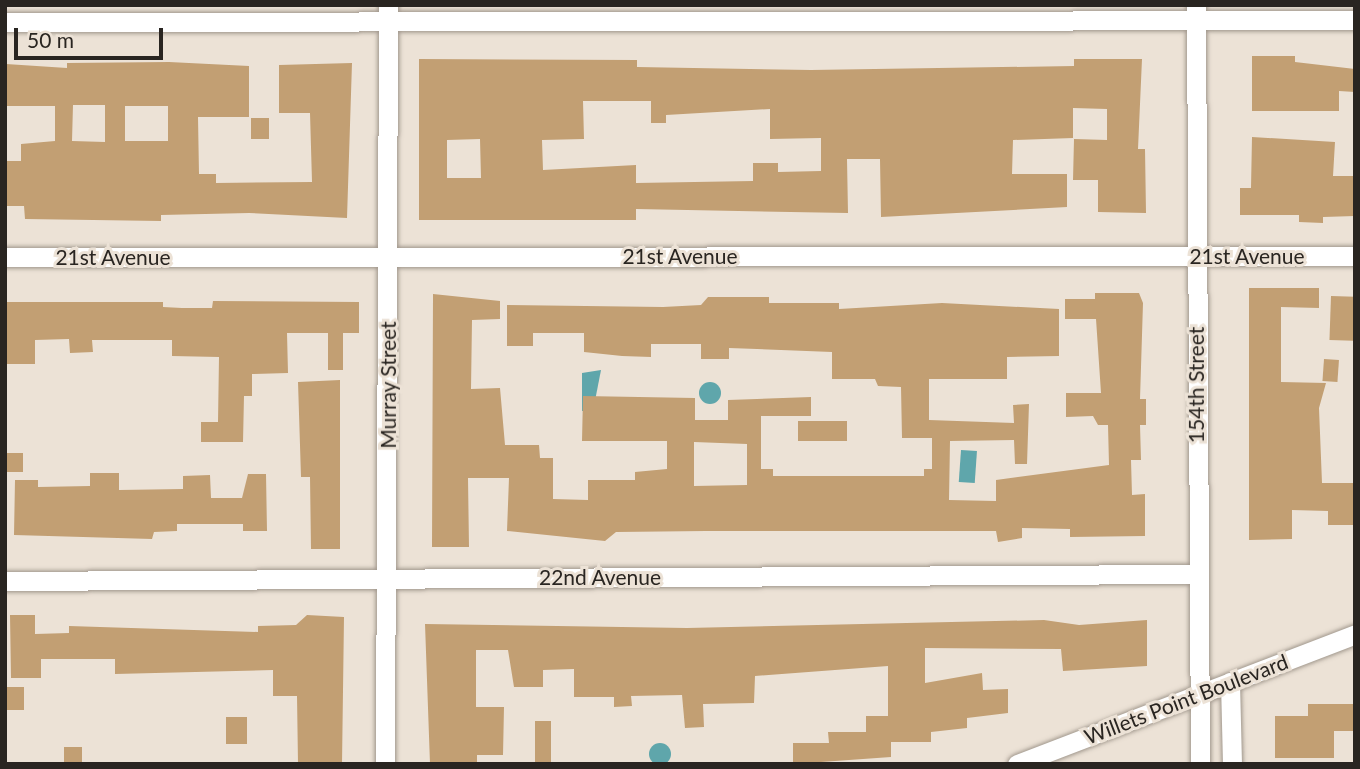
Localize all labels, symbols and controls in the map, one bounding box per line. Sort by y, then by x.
scale bar [18,14,166,58]
text: 50 m [27,27,74,52]
street label: 21st Avenue [622,243,738,269]
street label: 21st Avenue [1189,243,1305,269]
street label: 21st Avenue [55,244,171,270]
street label: Murray Street [375,321,401,449]
street label: 154th Street [1183,327,1209,443]
street label: 22nd Avenue [539,564,661,590]
street label: Willets Point Boulevard [1081,649,1291,749]

